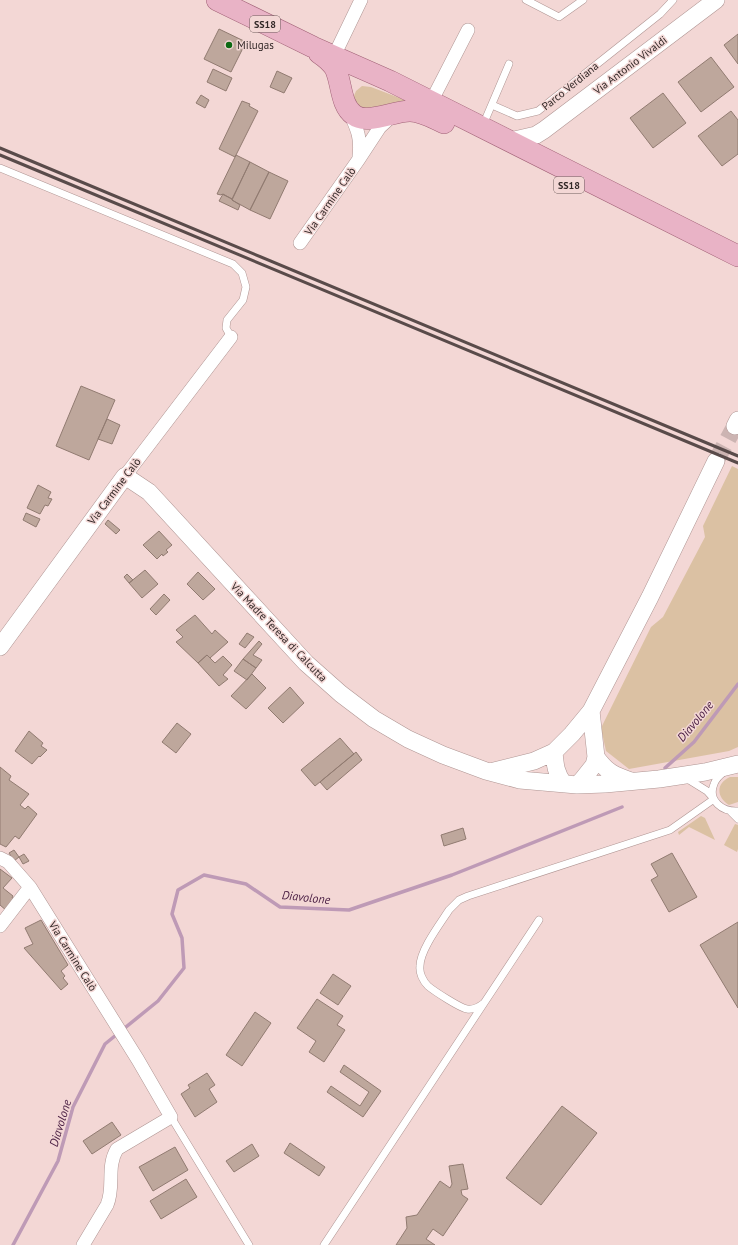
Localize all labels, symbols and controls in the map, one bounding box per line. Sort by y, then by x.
road number: SS18 [250,16,280,32]
street label: Via Antonio Vivaldi [590,33,670,98]
place label: Milugas [237,38,274,52]
marker: Milugas [224,40,234,50]
street label: Parco Verdiana [539,59,601,113]
street label: Via Carmine Calò [301,164,359,239]
road number: SS18 [554,177,584,193]
street label: Via Carmine Calò [84,455,144,528]
street label: Via Madre Teresa di Calcutta [227,579,330,685]
water label: Diavolone [674,697,717,744]
water label: Diavolone [281,887,331,907]
street label: Via Carmine Calò [45,918,100,994]
water label: Diavolone [46,1097,74,1148]

